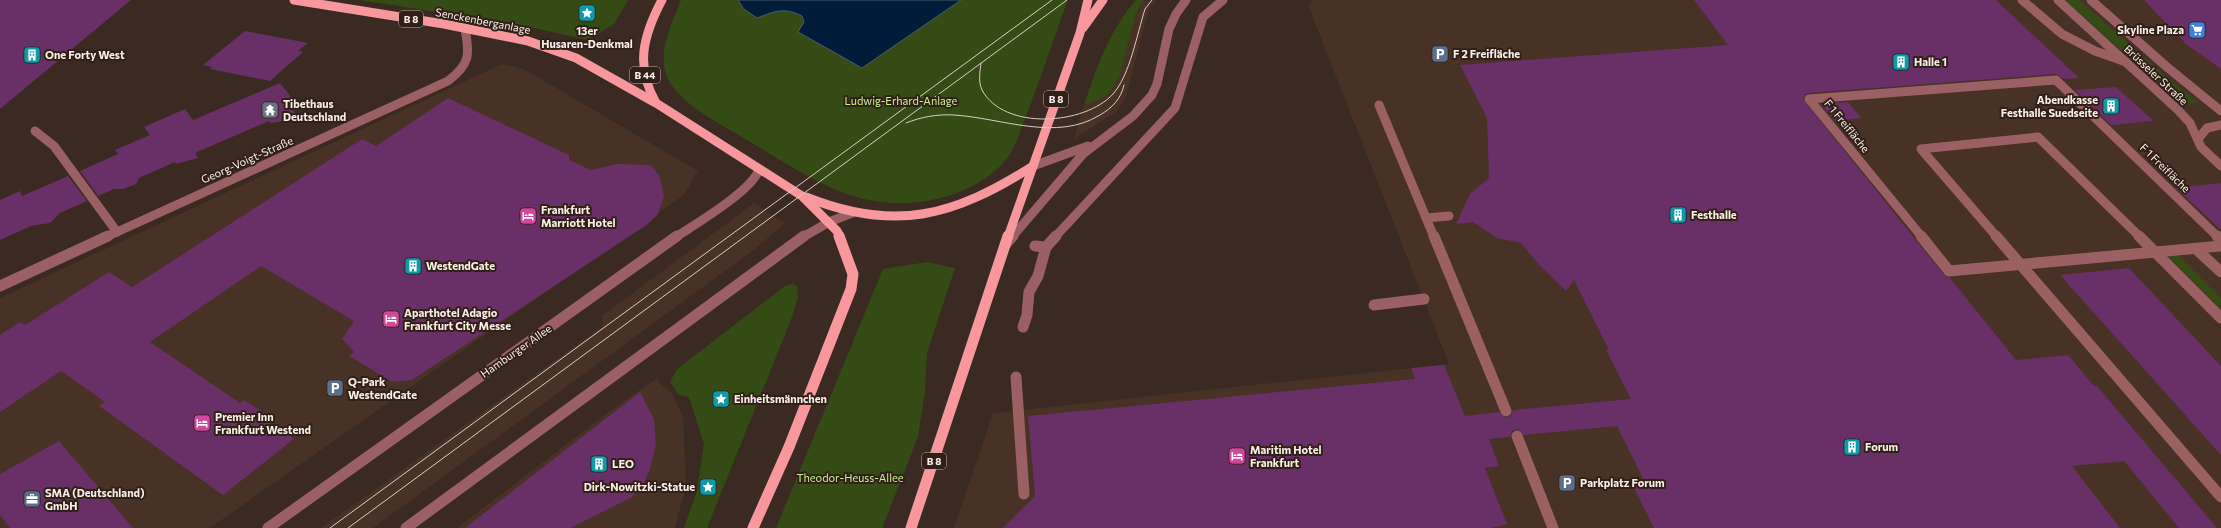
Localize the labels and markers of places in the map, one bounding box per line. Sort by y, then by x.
place icon: 13er Husaren-Denkmal [577,3,597,23]
supermarket icon: Skyline Plaza [2187,20,2207,40]
place label: Skyline Plaza [2117,23,2184,36]
place label: 13er Husaren-Denkmal [541,24,633,50]
parking icon: F 2 Freifläche [1430,44,1450,64]
building icon: One Forty West [22,45,42,65]
place label: F 2 Freifläche [1453,47,1520,60]
place label: One Forty West [45,48,125,61]
building icon: Halle 1 [1891,52,1911,72]
place label: Halle 1 [1914,55,1947,68]
place label: Abendkasse Festhalle Suedseite [2001,93,2098,119]
building icon: Abendkasse Festhalle Suedseite [2101,96,2121,116]
place label: Tibethaus Deutschland [283,97,346,123]
temple icon: Tibethaus Deutschland [260,100,280,120]
place label: Frankfurt Marriott Hotel [541,203,616,229]
building icon: Festhalle [1668,205,1688,225]
hotel icon: Frankfurt Marriott Hotel [518,206,538,226]
place label: Festhalle [1691,208,1737,221]
building icon: WestendGate [403,256,423,276]
place label: WestendGate [426,259,495,272]
place label: Aparthotel Adagio Frankfurt City Messe [404,306,511,332]
hotel icon: Aparthotel Adagio Frankfurt City Messe [381,309,401,329]
place label: Q-Park WestendGate [348,375,417,401]
parking icon: Q-Park WestendGate [325,378,345,398]
place icon: Einheitsmännchen [711,389,731,409]
place label: Einheitsmännchen [734,392,827,405]
place label: Premier Inn Frankfurt Westend [215,410,311,436]
hotel icon: Premier Inn Frankfurt Westend [192,413,212,433]
building icon: Forum [1842,437,1862,457]
place label: Forum [1865,440,1899,453]
place label: Maritim Hotel Frankfurt [1250,443,1321,469]
hotel icon: Maritim Hotel Frankfurt [1227,446,1247,466]
building icon: LEO [589,454,609,474]
place label: LEO [612,457,634,470]
parking icon: Parkplatz Forum [1557,473,1577,493]
place label: Parkplatz Forum [1580,476,1665,489]
place icon: Dirk-Nowitzki-Statue [698,477,718,497]
place label: Dirk-Nowitzki-Statue [584,480,695,493]
place label: SMA (Deutschland) GmbH [45,486,145,512]
office icon: SMA (Deutschland) GmbH [22,489,42,509]

